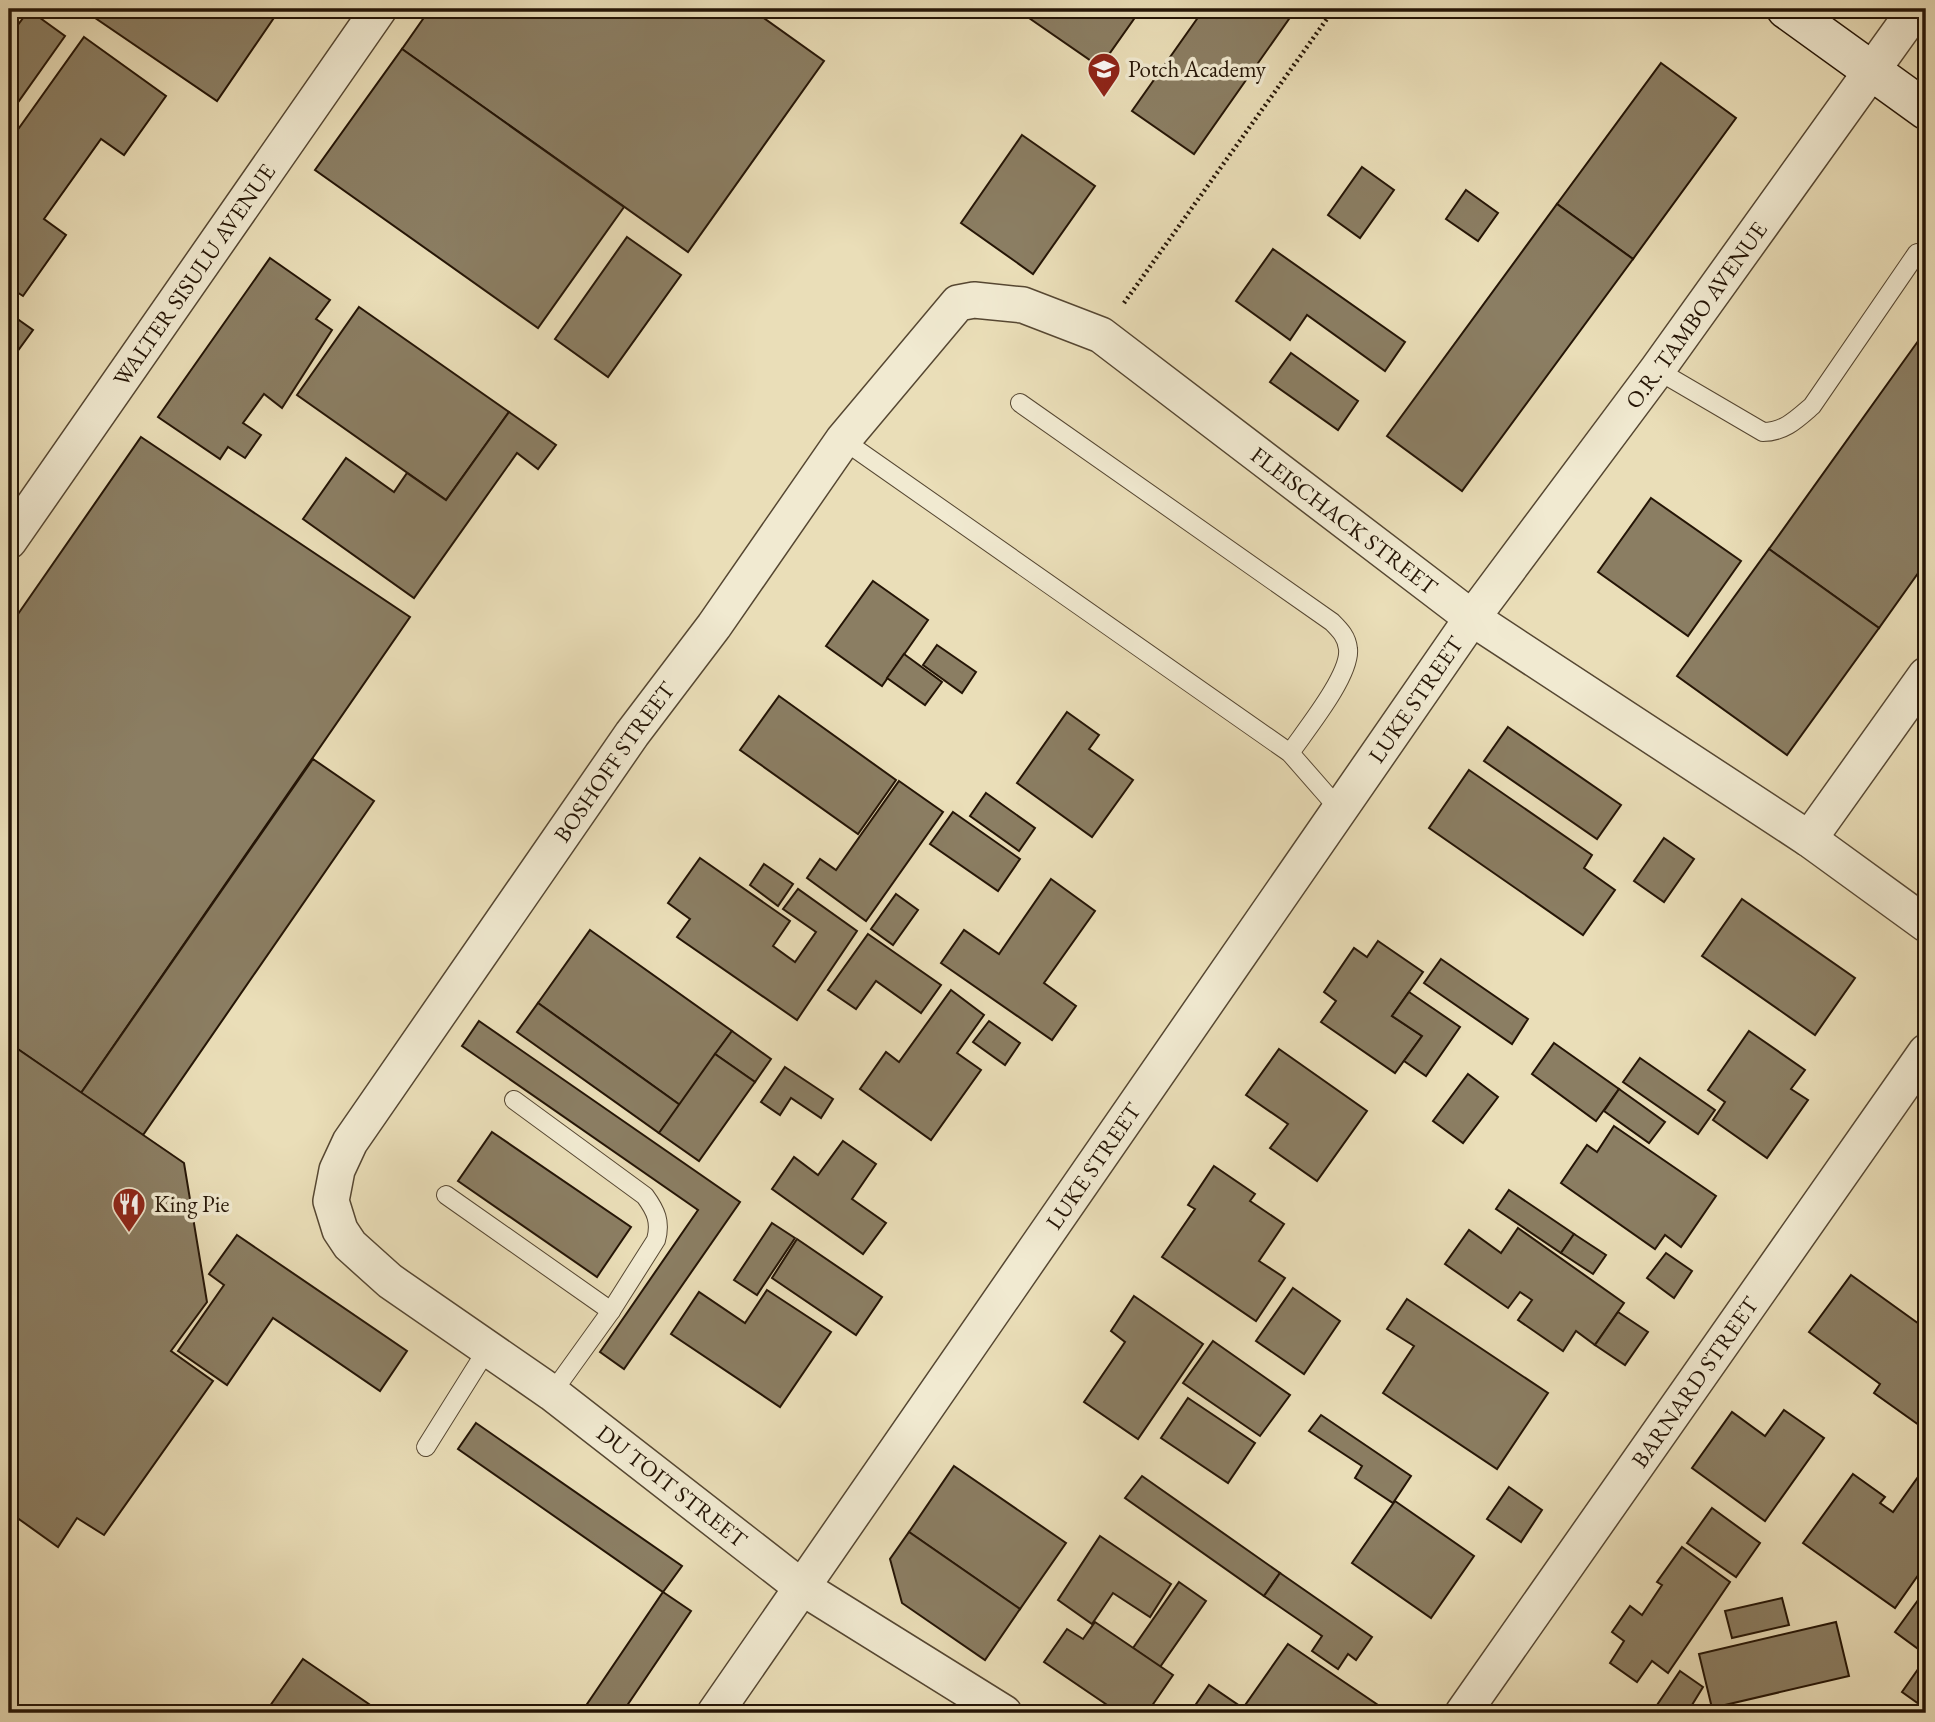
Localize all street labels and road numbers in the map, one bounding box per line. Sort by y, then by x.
street label: WALTER SISULU AVENUE [106,158,282,392]
street label: O.R. TAMBO AVENUE [1618,216,1774,415]
street label: FLEISCHACK STREET [1245,440,1444,602]
street label: LUKE STREET [1361,630,1470,769]
street label: BOSHOFF STREET [547,675,682,848]
street label: LUKE STREET [1039,1096,1148,1235]
street label: BARNARD STREET [1624,1290,1765,1474]
street label: DU TOIT STREET [591,1418,754,1555]

